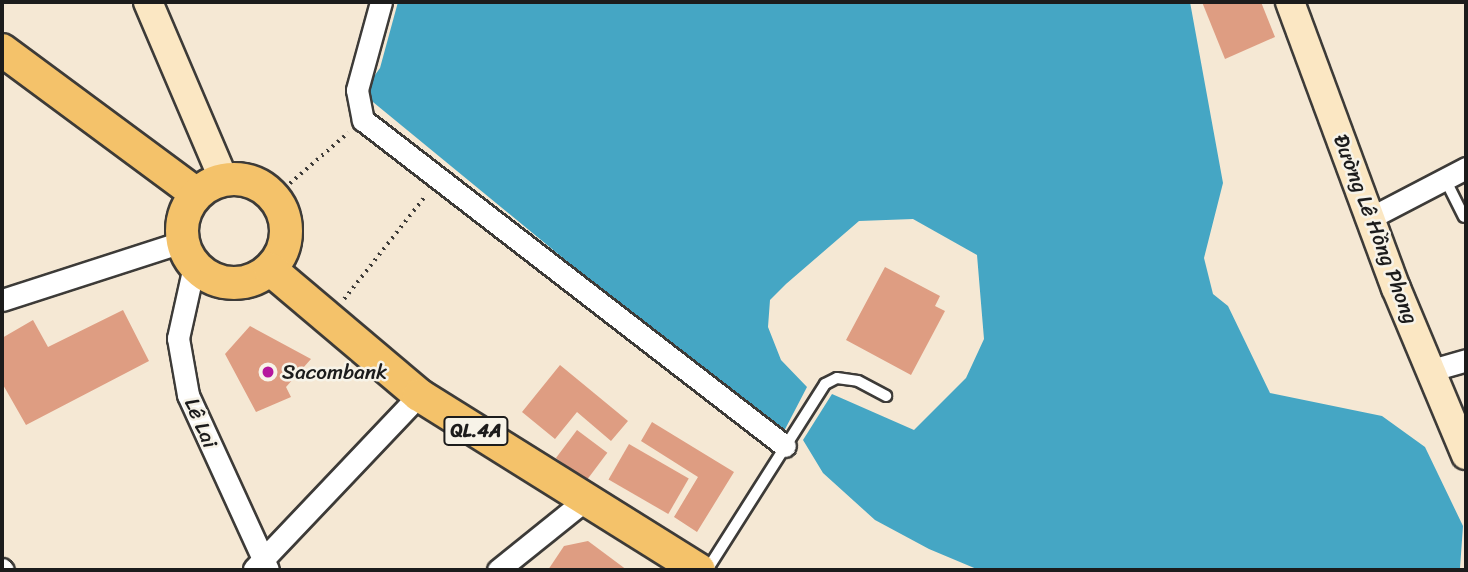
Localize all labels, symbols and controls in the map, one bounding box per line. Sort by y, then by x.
street label: Đường Lê Hồng Phong [1328,131,1424,327]
place label: Sacombank [282,359,387,385]
marker: Sacombank [260,364,276,380]
street label: Lê Lai [179,394,223,452]
road number: QL.4A [443,416,509,446]

